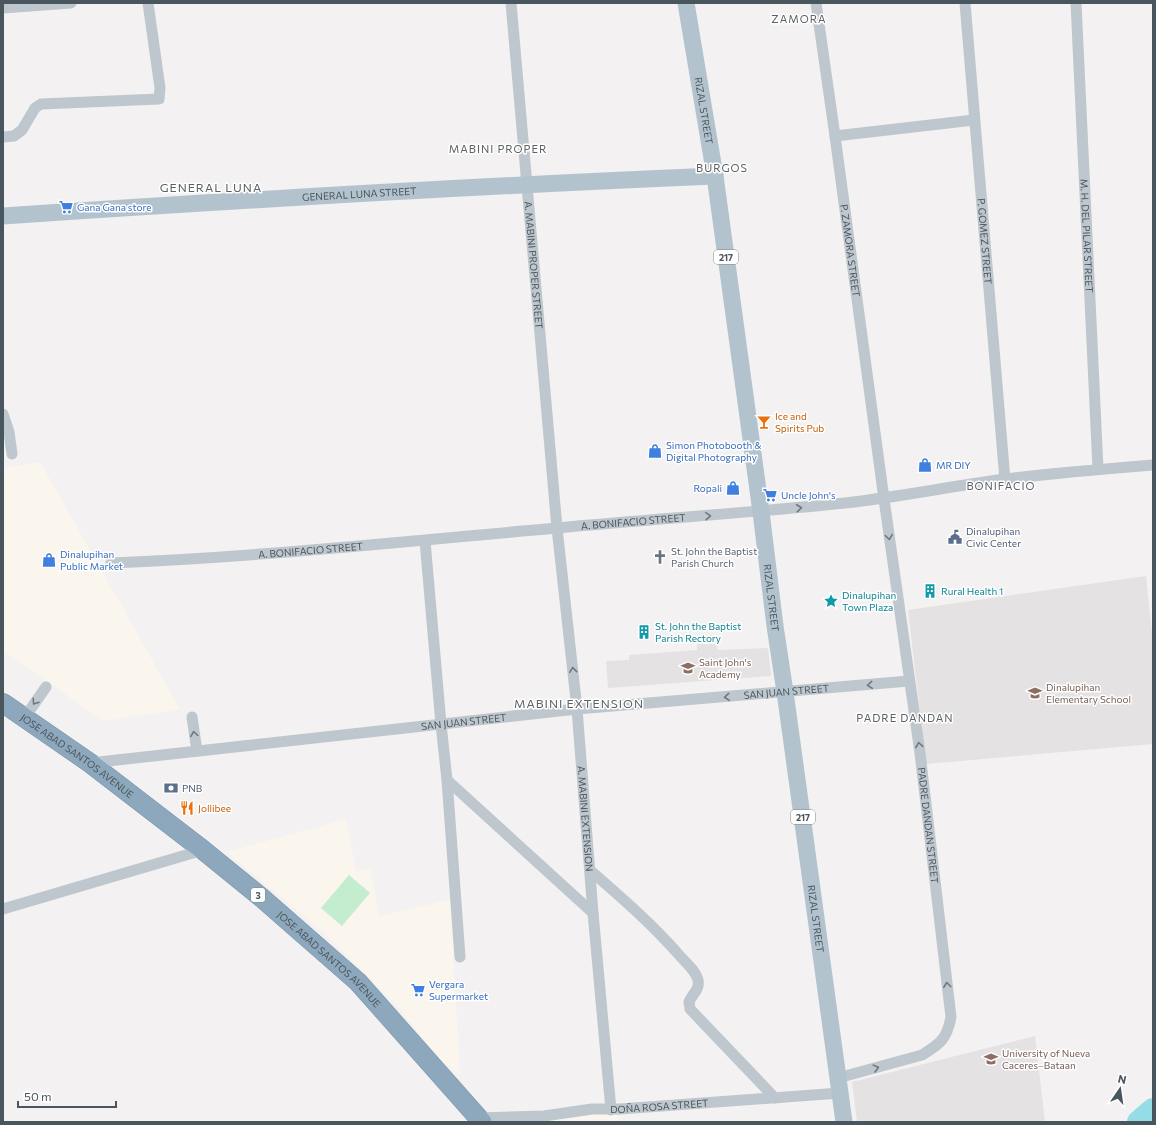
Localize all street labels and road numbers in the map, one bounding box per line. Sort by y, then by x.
street label: RIZAL STREET [692,76,716,146]
street label: M. H. DEL PILAR STREET [1078,178,1096,294]
street label: GENERAL LUNA STREET [302,184,417,203]
street label: P. GOMEZ STREET [975,198,995,285]
street label: A. MABINI PROPER STREET [522,201,546,330]
street label: P. ZAMORA STREET [838,204,863,298]
road number: 217 [714,250,738,264]
street label: A. BONIFACIO STREET [580,511,687,532]
street label: A. BONIFACIO STREET [258,540,364,560]
street label: RIZAL STREET [761,563,782,633]
street label: SAN JUAN STREET [743,682,830,701]
street label: JOSE ABAD SANTOS AVENUE [18,711,136,800]
street label: SAN JUAN STREET [420,711,508,732]
street label: A. MABINI EXTENSION [575,765,596,872]
street label: PADRE DANDAN STREET [916,767,941,885]
road number: 217 [791,810,815,824]
street label: RIZAL STREET [806,884,827,954]
road number: 3 [251,888,265,902]
street label: JOSE ABAD SANTOS AVENUE [275,908,383,1010]
street label: DOÑA ROSA STREET [610,1097,709,1115]

